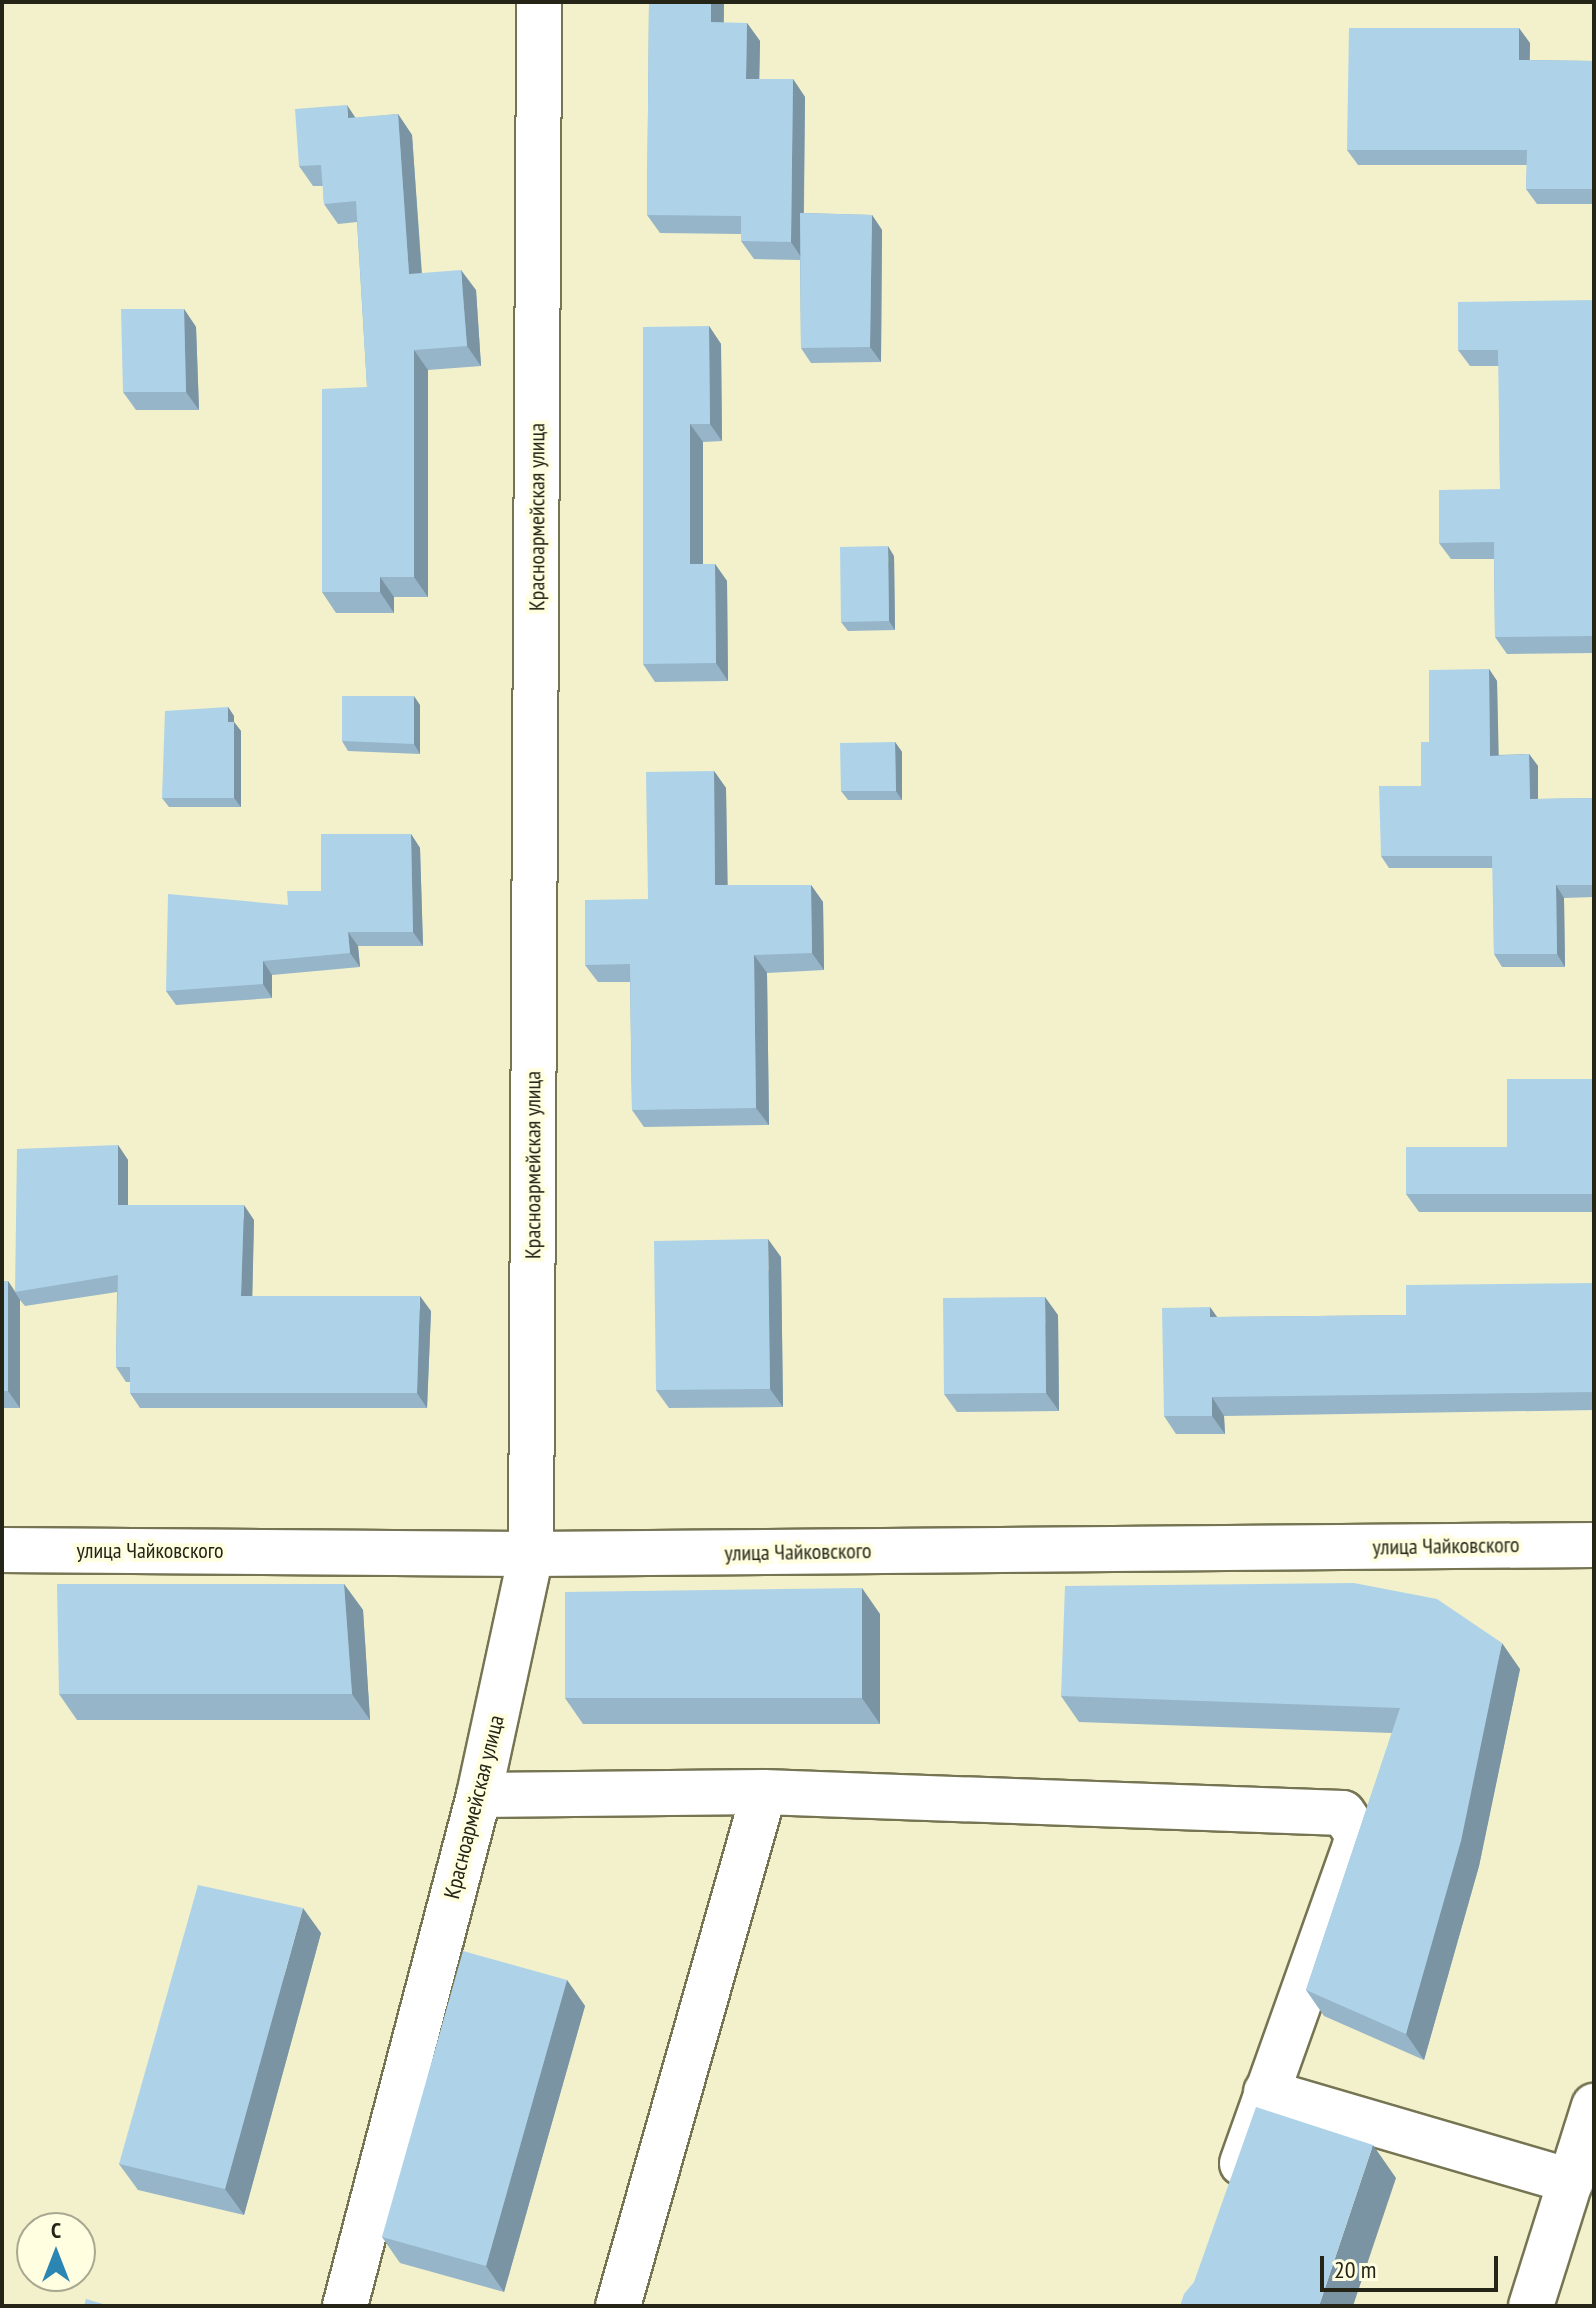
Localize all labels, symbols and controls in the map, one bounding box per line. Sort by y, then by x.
street label: Красноармейская улица [524,423,550,611]
street label: Красноармейская улица [520,1071,546,1259]
street label: улица Чайковского [1372,1532,1520,1560]
street label: улица Чайковского [76,1538,224,1564]
street label: улица Чайковского [724,1538,872,1566]
street label: Красноармейская улица [438,1713,510,1901]
north arrow [16,2212,96,2292]
text: С [51,2216,61,2244]
scale bar [1324,2240,1502,2290]
text: 20 m [1334,2254,1376,2285]

